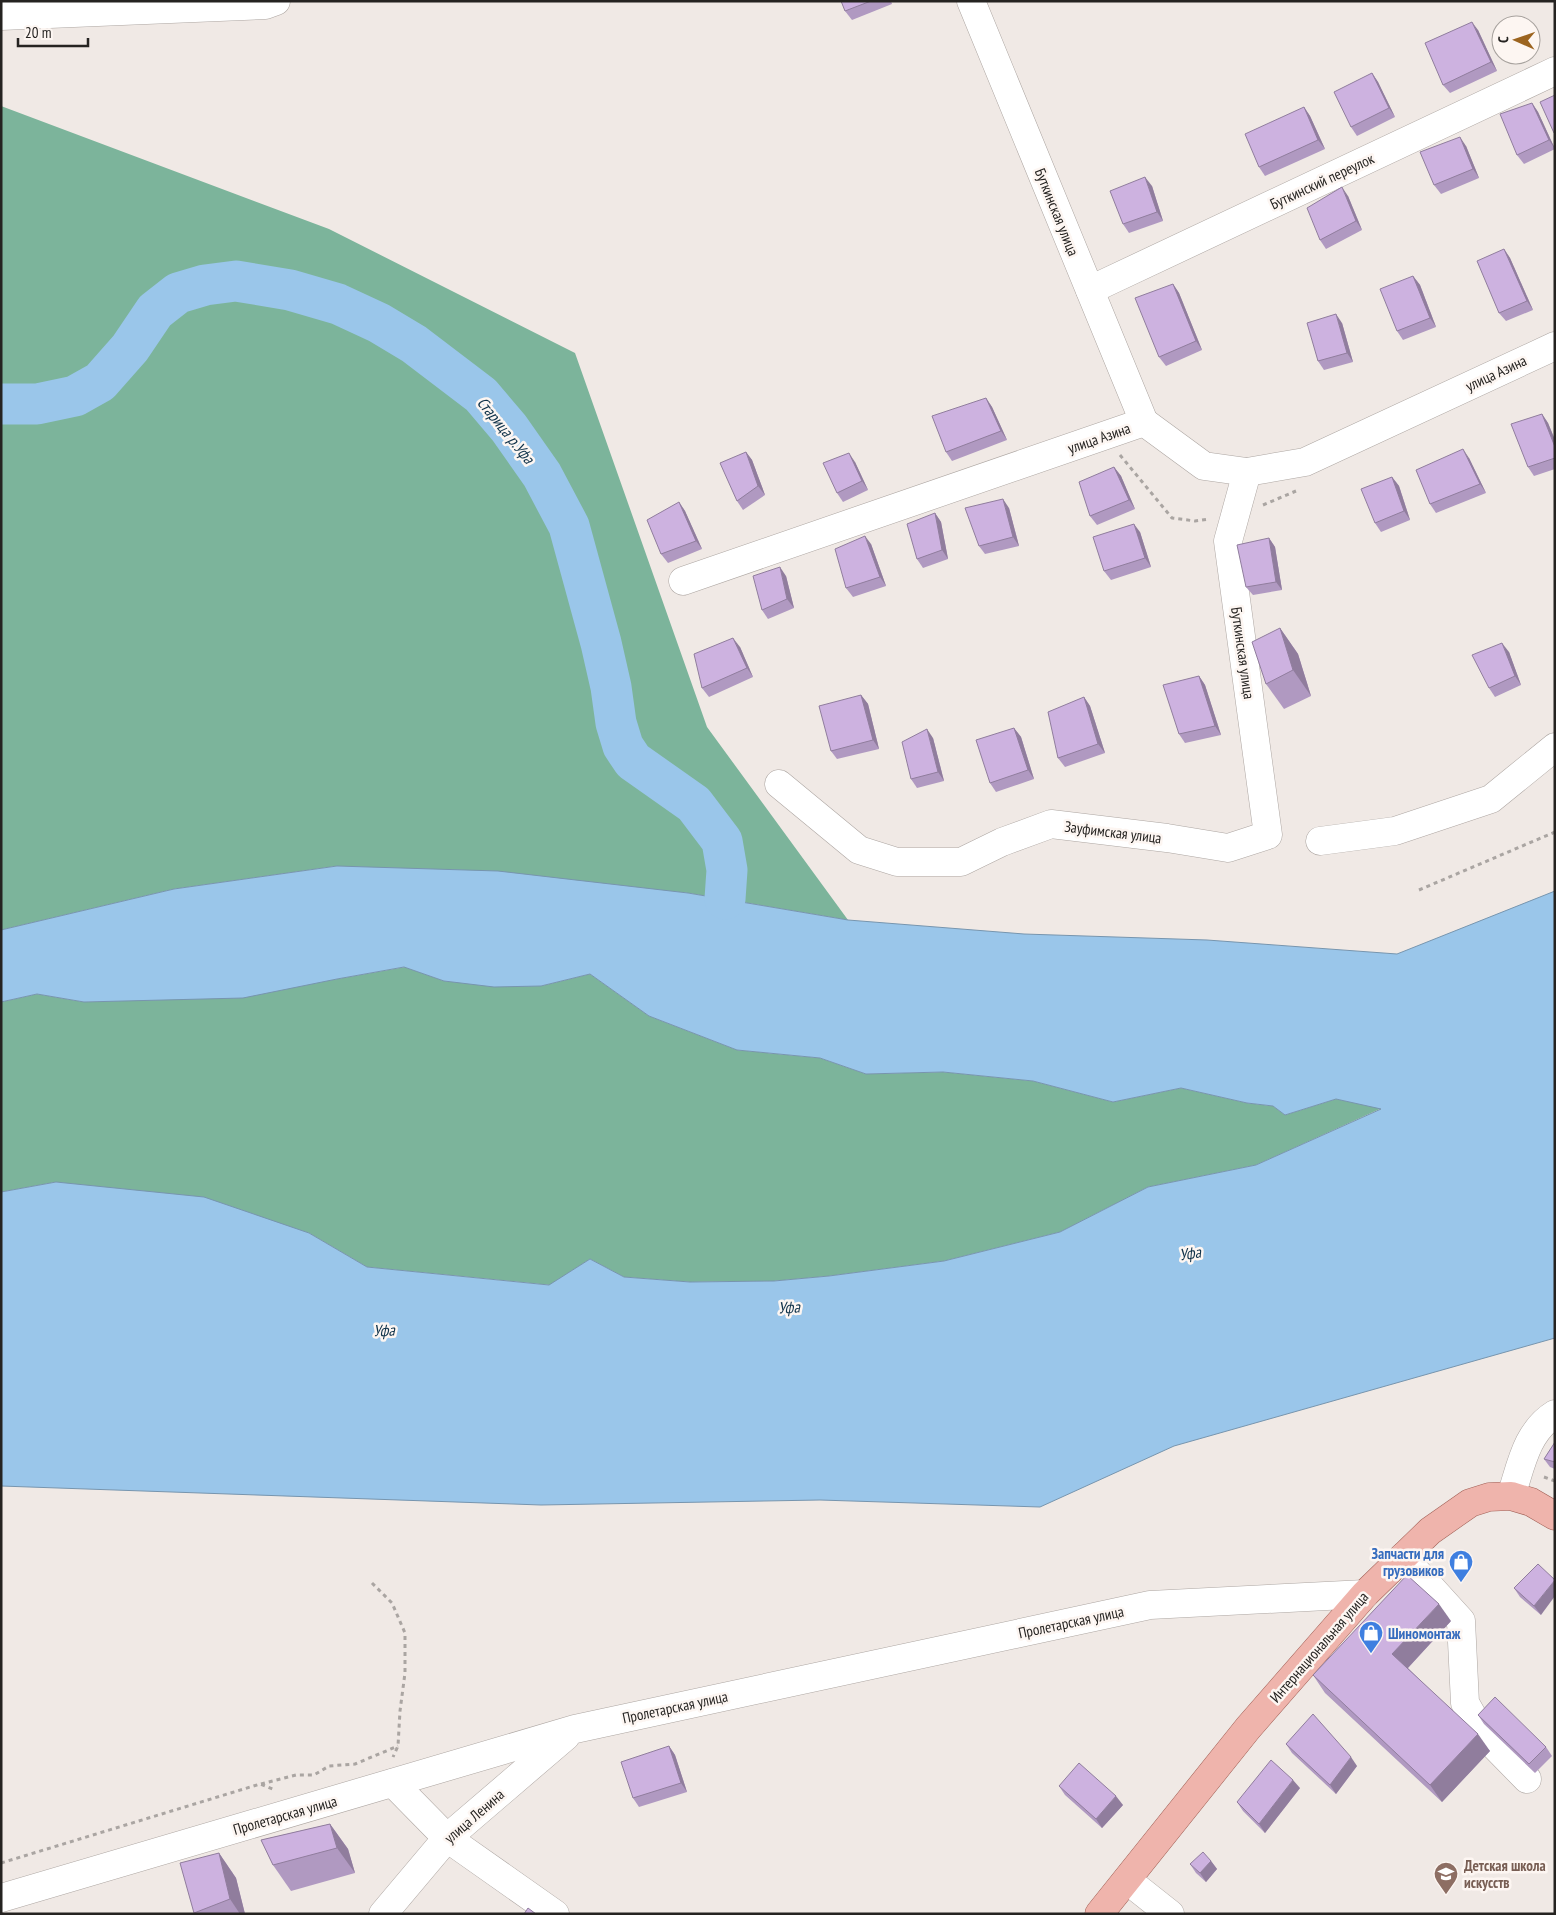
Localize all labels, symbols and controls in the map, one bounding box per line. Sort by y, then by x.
scale bar [18,15,88,47]
north arrow [1491,15,1541,65]
text: 20 m [25,23,51,42]
text: С [1494,35,1512,43]
street label: Буткинский переулок [1267,149,1377,213]
street label: Буткинская улица [1031,165,1083,259]
street label: улица Азина [1463,351,1529,395]
water label: Старица р.Уфа [473,393,540,469]
street label: улица Азина [1065,418,1133,458]
street label: Буткинская улица [1227,606,1259,700]
street label: Зауфимская улица [1063,817,1163,847]
water label: Уфа [1178,1241,1204,1265]
water label: Уфа [778,1296,802,1318]
water label: Уфа [373,1320,397,1340]
place label: Запчасти для грузовиков [1372,1544,1444,1580]
shop icon: Запчасти для грузовиков [1448,1549,1474,1583]
street label: Интернациональная улица [1266,1588,1372,1706]
street label: Пролетарская улица [1017,1602,1125,1642]
shop icon: Шиномонтаж [1358,1620,1384,1654]
place label: Шиномонтаж [1388,1624,1461,1643]
street label: Пролетарская улица [621,1687,729,1727]
street label: улица Ленина [440,1785,508,1847]
street label: Пролетарская улица [231,1791,339,1839]
place label: Детская школа искусств [1464,1856,1546,1892]
school or university icon: Детская школа искусств [1433,1861,1459,1895]

